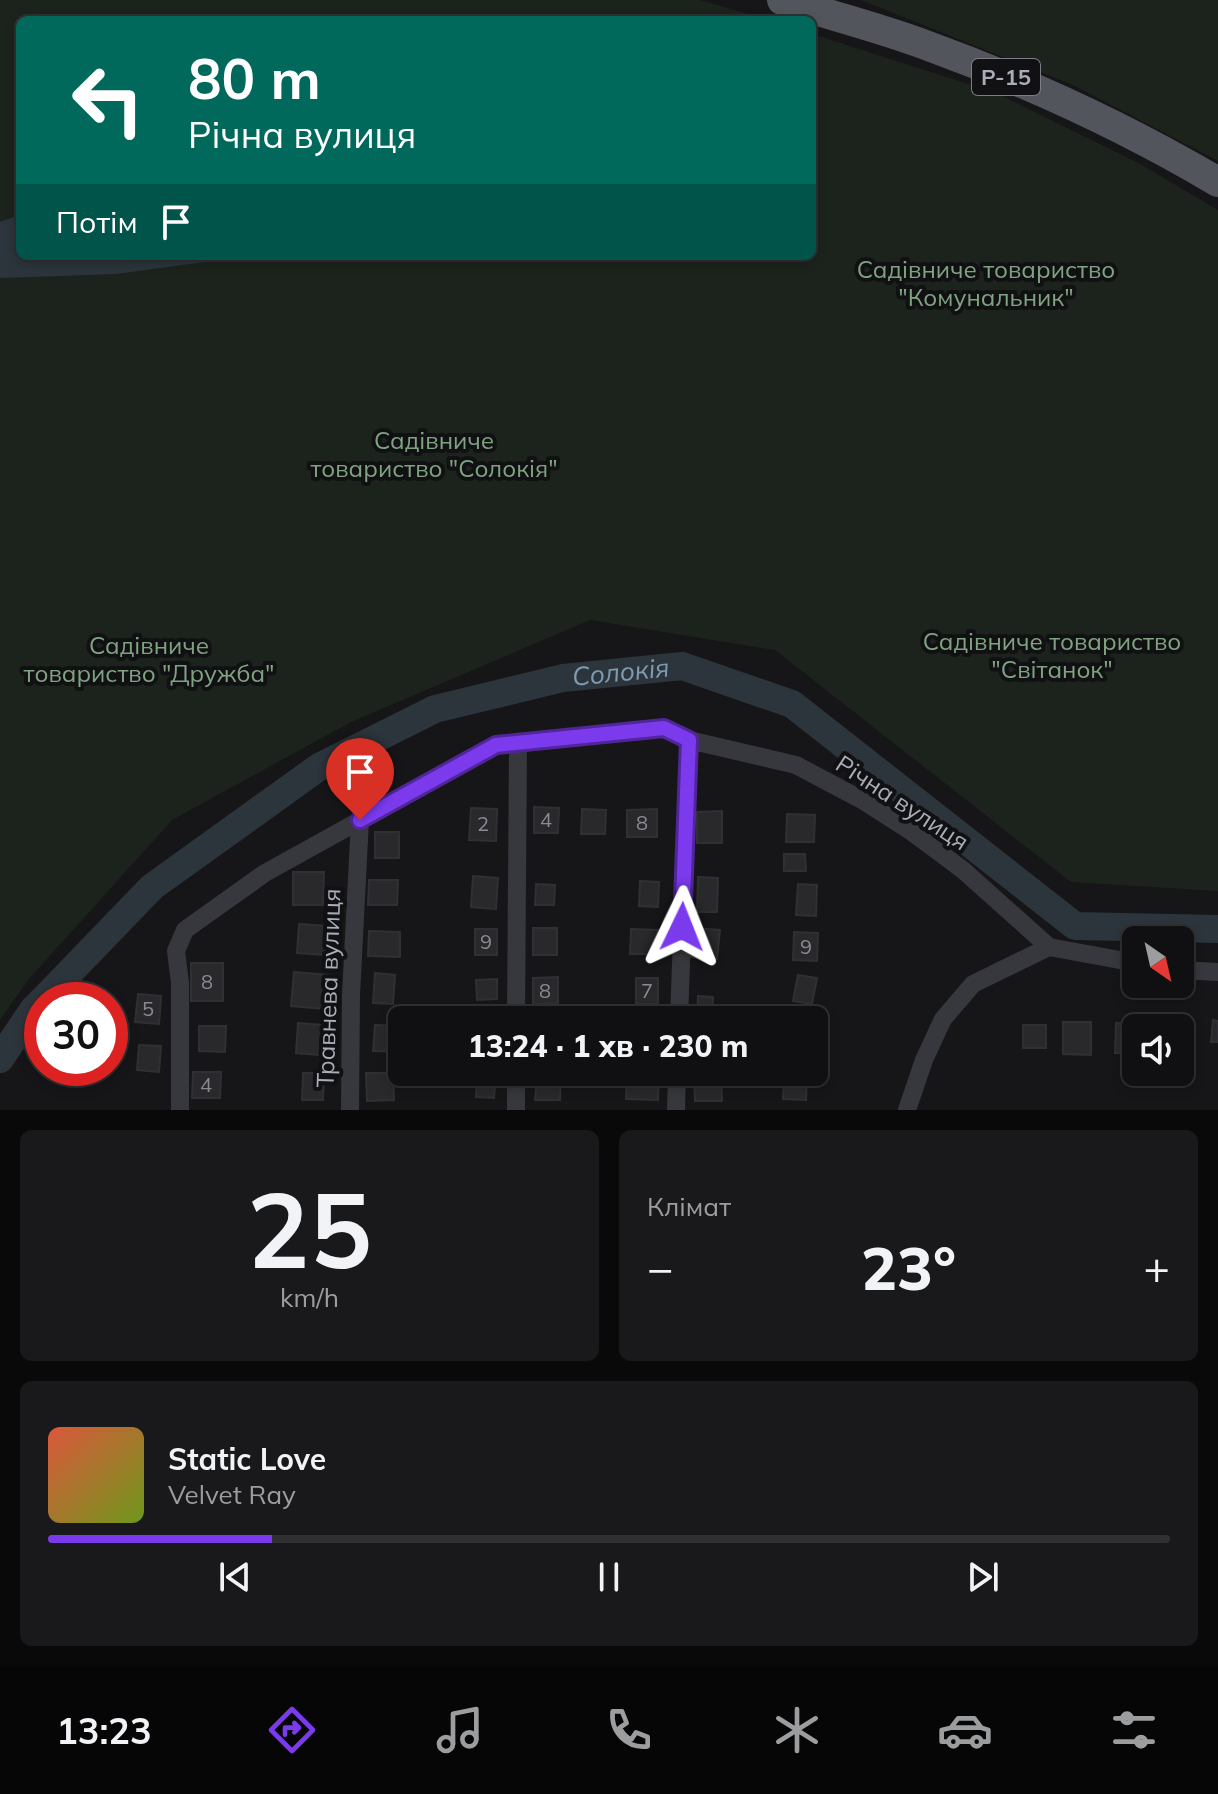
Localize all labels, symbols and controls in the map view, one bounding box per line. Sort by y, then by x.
text: 80 m [188,43,321,113]
icon: left [56,48,160,152]
road number: Р-15 [972,59,1040,95]
text: Річна вулиця [188,112,416,157]
icon: arrive [154,200,198,244]
text: Потім [56,203,138,241]
park label: Садівниче товариство "Комунальник" [857,254,1115,312]
park label: Садівниче товариство "Солокія" [310,425,558,483]
park label: Садівниче товариство "Світанок" [923,626,1181,684]
park label: Садівниче товариство "Дружба" [24,630,274,688]
water label: Солокія [570,650,671,693]
pin [326,738,394,820]
street label: Річна вулиця [831,748,975,856]
icon: arrive [338,750,382,794]
house number: 4 [540,807,552,832]
house number: 8 [636,810,648,835]
house number: 2 [477,811,489,836]
position arrow [640,885,724,969]
street label: Травнева вулиця [310,888,346,1088]
north arrow [1122,926,1194,998]
map controls [1122,926,1194,1086]
house number: 9 [480,929,492,954]
house number: 9 [800,934,812,959]
house number: 8 [201,969,213,994]
house number: 8 [539,978,551,1003]
house number: 7 [641,978,653,1003]
speed limit sign: 30 [24,982,128,1086]
house number: 5 [142,996,154,1021]
button: sound [1122,1014,1194,1086]
text: 13:24 · 1 хв · 230 m [468,1027,748,1065]
house number: 4 [200,1072,212,1097]
text: 25 [247,1163,372,1294]
text: Клімат [647,1190,731,1223]
text: 23° [861,1230,956,1305]
text: − [647,1240,673,1295]
text: + [1144,1240,1170,1295]
text: km/h [280,1281,339,1314]
text: Static Love [168,1440,326,1478]
text: Velvet Ray [168,1478,296,1511]
icon: previous [213,1555,257,1599]
icon: pause [587,1555,631,1599]
icon: next [961,1555,1005,1599]
icon: directions [264,1702,320,1758]
icon: music [432,1702,488,1758]
icon: phone [601,1702,657,1758]
icon: climate [769,1702,825,1758]
icon: car [937,1702,993,1758]
icon: filters [1106,1702,1162,1758]
text: 13:23 [56,1708,152,1753]

